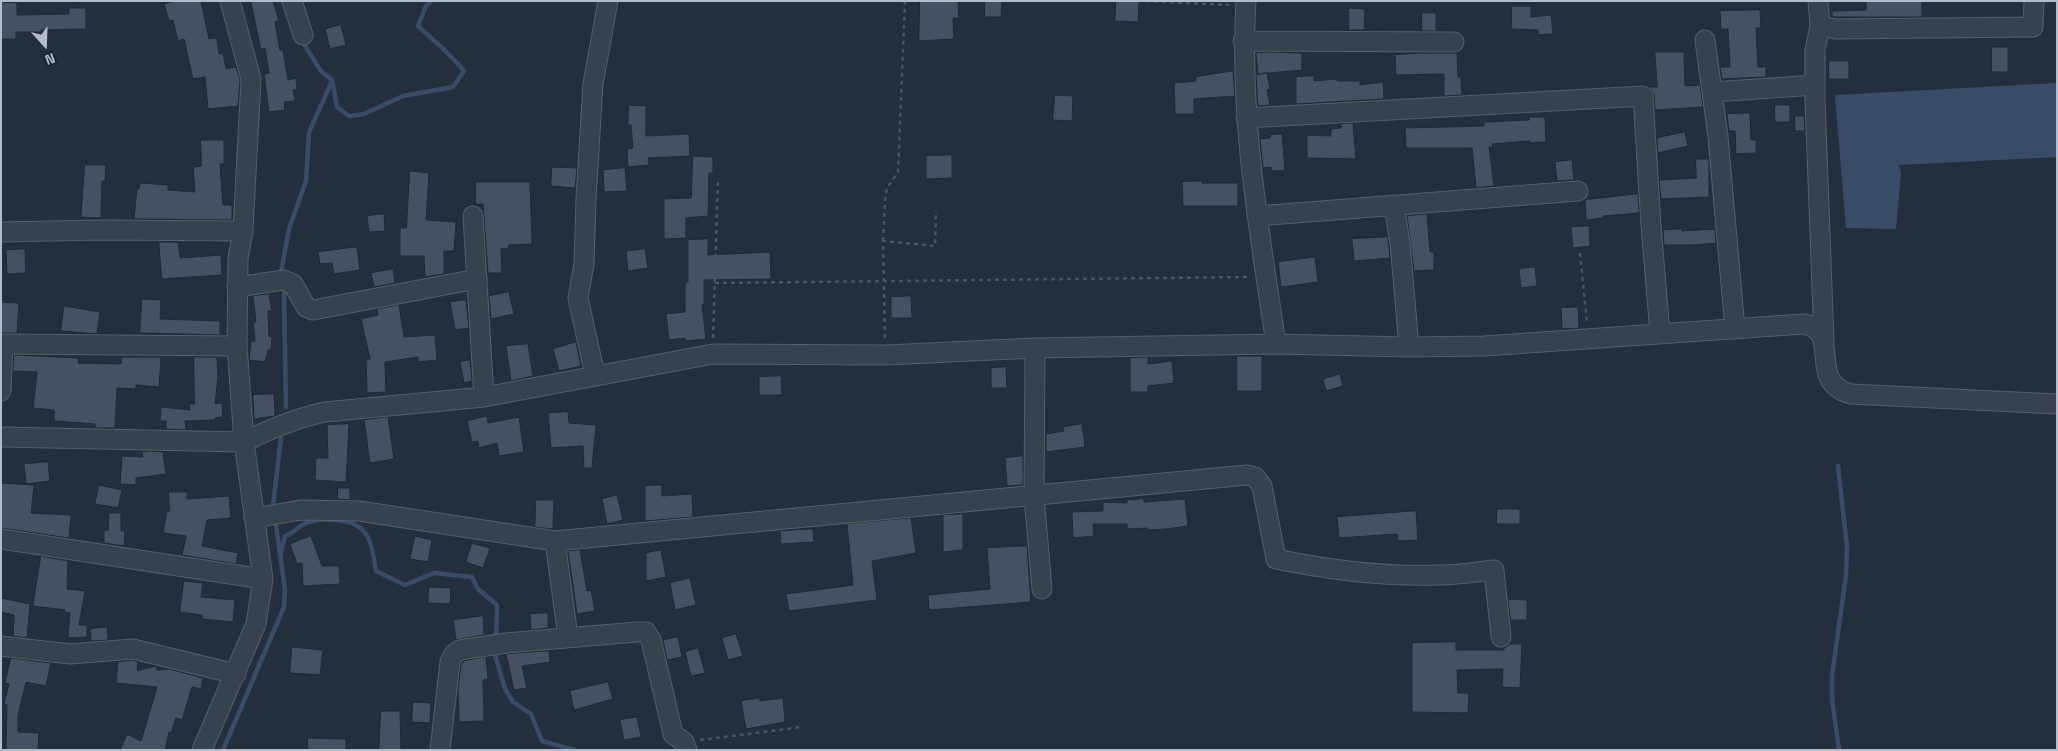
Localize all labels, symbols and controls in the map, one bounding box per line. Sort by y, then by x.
north arrow [20,20,70,70]
text: N [43,49,58,69]

